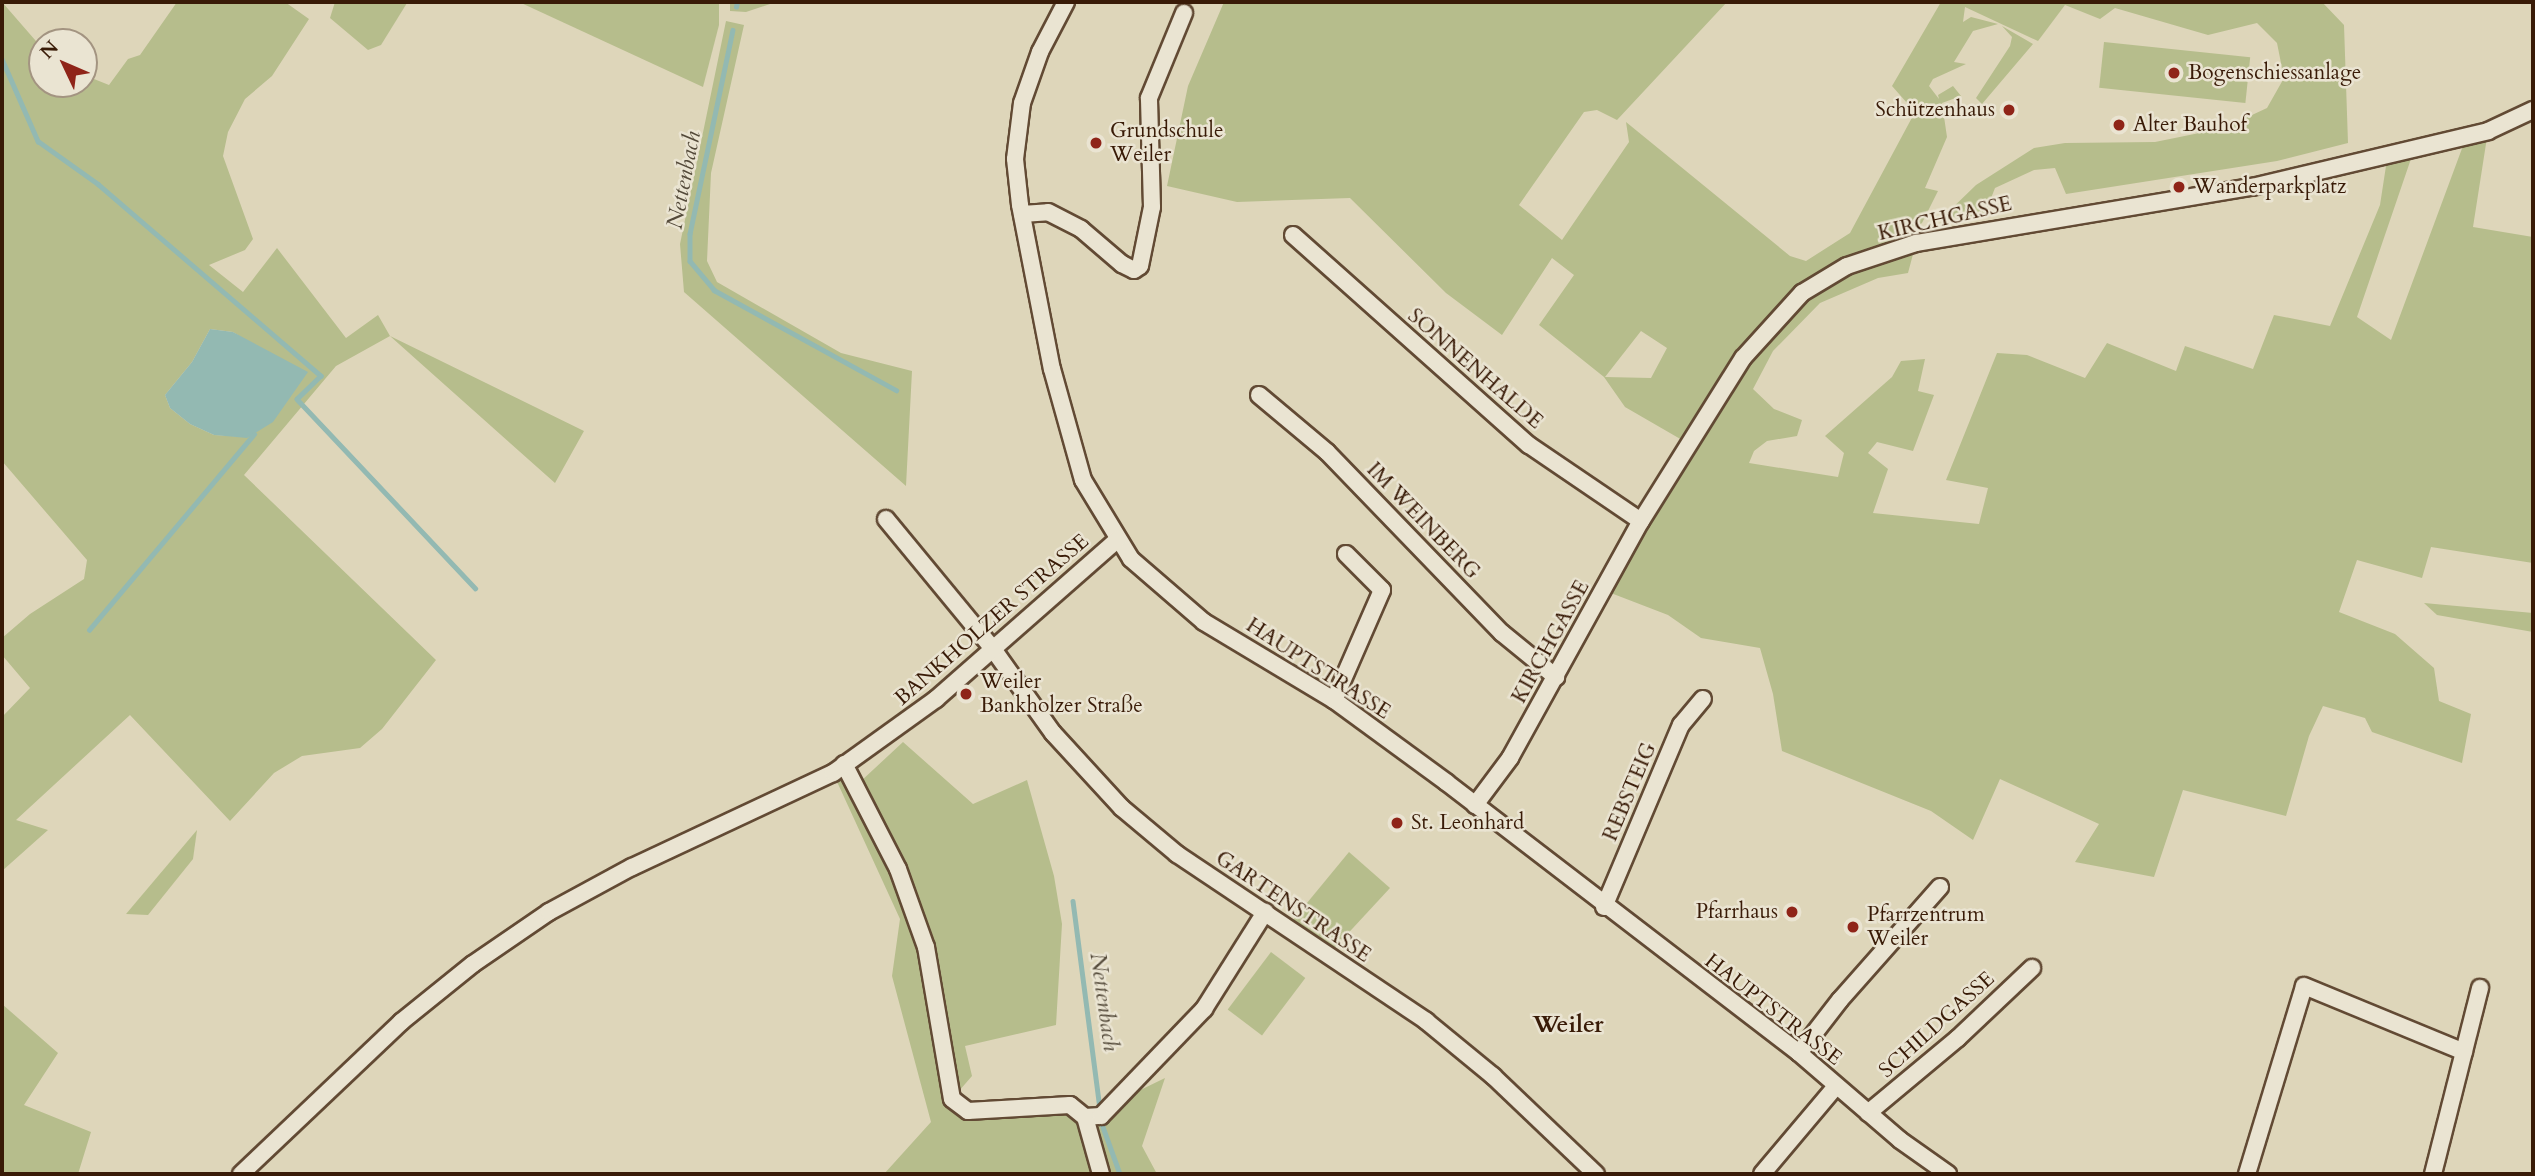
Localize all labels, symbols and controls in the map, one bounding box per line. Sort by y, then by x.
north arrow [28,28,98,98]
text: N [34,35,64,65]
place label: Bogenschiessanlage [2188,60,2361,86]
marker: Bogenschiessanlage [2166,65,2182,81]
place label: Schützenhaus [1875,97,1995,123]
marker: Schützenhaus [2001,102,2017,118]
place label: Alter Bauhof [2133,112,2247,138]
marker: Alter Bauhof [2111,117,2127,133]
place label: Grundschule Weiler [1110,118,1223,168]
water label: Nettenbach [661,129,707,231]
marker: Grundschule Weiler [1088,135,1104,151]
place label: Wanderparkplatz [2193,174,2346,200]
marker: Wanderparkplatz [2171,179,2187,195]
street label: KIRCHGASSE [1876,191,2014,247]
street label: SONNENHALDE [1402,304,1548,434]
street label: IM WEINBERG [1361,457,1485,585]
street label: BANKHOLZER STRASSE [890,529,1094,711]
street label: KIRCHGASSE [1507,576,1595,708]
street label: HAUPTSTRASSE [1241,613,1395,725]
place label: Weiler Bankholzer Straße [980,669,1143,719]
marker: Weiler Bankholzer Straße [958,686,974,702]
street label: REBSTEIG [1598,739,1662,845]
place label: St. Leonhard [1411,810,1524,836]
marker: St. Leonhard [1389,815,1405,831]
street label: GARTENSTRASSE [1211,846,1375,968]
place label: Pfarrhaus [1696,899,1778,925]
place label: Pfarrzentrum Weiler [1867,902,1985,952]
marker: Pfarrhaus [1784,904,1800,920]
marker: Pfarrzentrum Weiler [1845,919,1861,935]
street label: HAUPTSTRASSE [1699,949,1847,1071]
water label: Nettenbach [1083,951,1125,1053]
street label: SCHILDGASSE [1874,967,2000,1083]
district label: Weiler [1532,1011,1604,1039]

